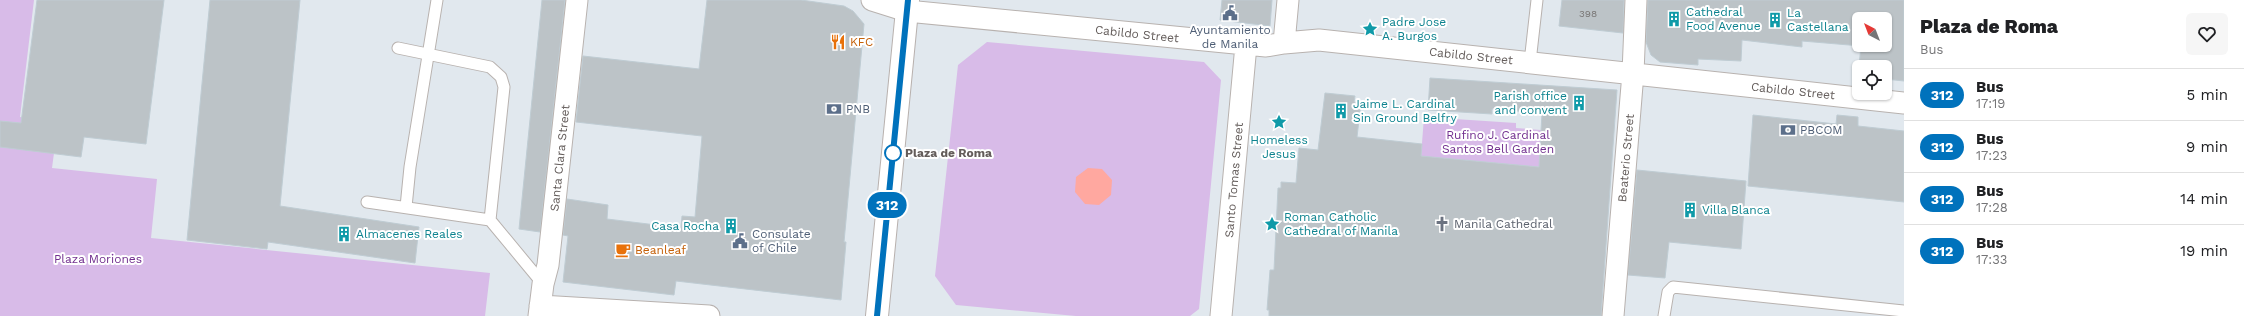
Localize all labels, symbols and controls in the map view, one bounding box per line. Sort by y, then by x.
public building icon: Ayuntamiento de Manila [1221,4,1239,22]
place label: Cathedral Food Avenue [1686,5,1761,33]
place label: La Castellana [1787,6,1849,34]
house number: 398 [1579,8,1597,19]
building icon: Cathedral Food Avenue [1665,10,1683,28]
building icon: La Castellana [1766,11,1784,29]
north arrow [1852,12,1892,52]
map controls [1852,12,1892,100]
button: heart [2186,13,2228,55]
place label: Padre Jose A. Burgos [1382,15,1446,43]
text: Plaza de Roma [1920,15,2058,38]
place icon: Padre Jose A. Burgos [1361,20,1379,38]
street label: Cabildo Street [1094,23,1180,45]
place label: Ayuntamiento de Manila [1189,23,1271,51]
restaurant icon: KFC [829,33,847,51]
place label: KFC [850,35,873,49]
text: Bus [1920,42,1943,57]
street label: Cabildo Street [1428,45,1514,67]
button: locate [1852,60,1892,100]
text: Bus [1976,78,2004,96]
street label: Cabildo Street [1750,80,1836,102]
text: 5 min [2187,86,2228,104]
text: 312 [1931,87,1953,103]
place label: Parish office and convent [1494,89,1567,117]
building icon: Parish office and convent [1570,94,1588,112]
text: 17:19 [1976,96,2005,111]
place label: Jaime L. Cardinal Sin Ground Belfry [1353,97,1457,125]
bank icon: PNB [825,100,843,118]
place label: PNB [846,102,870,116]
building icon: Jaime L. Cardinal Sin Ground Belfry [1332,102,1350,120]
street label: Santa Clara Street [547,104,573,212]
place icon: Homeless Jesus [1270,113,1288,131]
street label: Beaterio Street [1615,113,1637,203]
bank icon: PBCOM [1779,121,1797,139]
street label: Santo Tomas Street [1222,122,1246,238]
place label: PBCOM [1800,123,1843,137]
park label: Rufino J. Cardinal Santos Bell Garden [1442,128,1554,156]
text: Bus [1976,130,2004,148]
place label: Homeless Jesus [1250,133,1308,161]
text: 9 min [2186,138,2228,156]
text: 312 [1931,139,1953,155]
marker: Plaza de Roma [884,144,902,162]
place label: Plaza de Roma [905,146,992,160]
text: 17:23 [1976,148,2007,163]
text: Bus [1976,182,2004,200]
text: 14 min [2180,190,2228,208]
text: 312 [1931,191,1953,207]
line badge: 312 [864,192,910,218]
text: 312 [876,197,898,213]
text: 17:28 [1976,200,2008,215]
building icon: Villa Blanca [1681,201,1699,219]
place label: Villa Blanca [1702,203,1770,217]
place label: Roman Catholic Cathedral of Manila [1284,210,1398,238]
place icon: Roman Catholic Cathedral of Manila [1263,215,1281,233]
church icon: Manila Cathedral [1433,215,1451,233]
building icon: Casa Rocha [722,217,740,235]
place label: Manila Cathedral [1454,217,1553,231]
place label: Casa Rocha [651,219,719,233]
building icon: Almacenes Reales [335,225,353,243]
place label: Almacenes Reales [356,227,463,241]
place label: Consulate of Chile [752,227,811,255]
public building icon: Consulate of Chile [731,232,749,250]
text: Bus [1976,234,2004,252]
cafe icon: Beanleaf [614,241,632,259]
text: 19 min [2180,242,2228,260]
place label: Beanleaf [635,243,686,257]
text: 312 [1931,243,1953,259]
park label: Plaza Moriones [54,252,142,266]
text: 17:33 [1976,252,2007,267]

